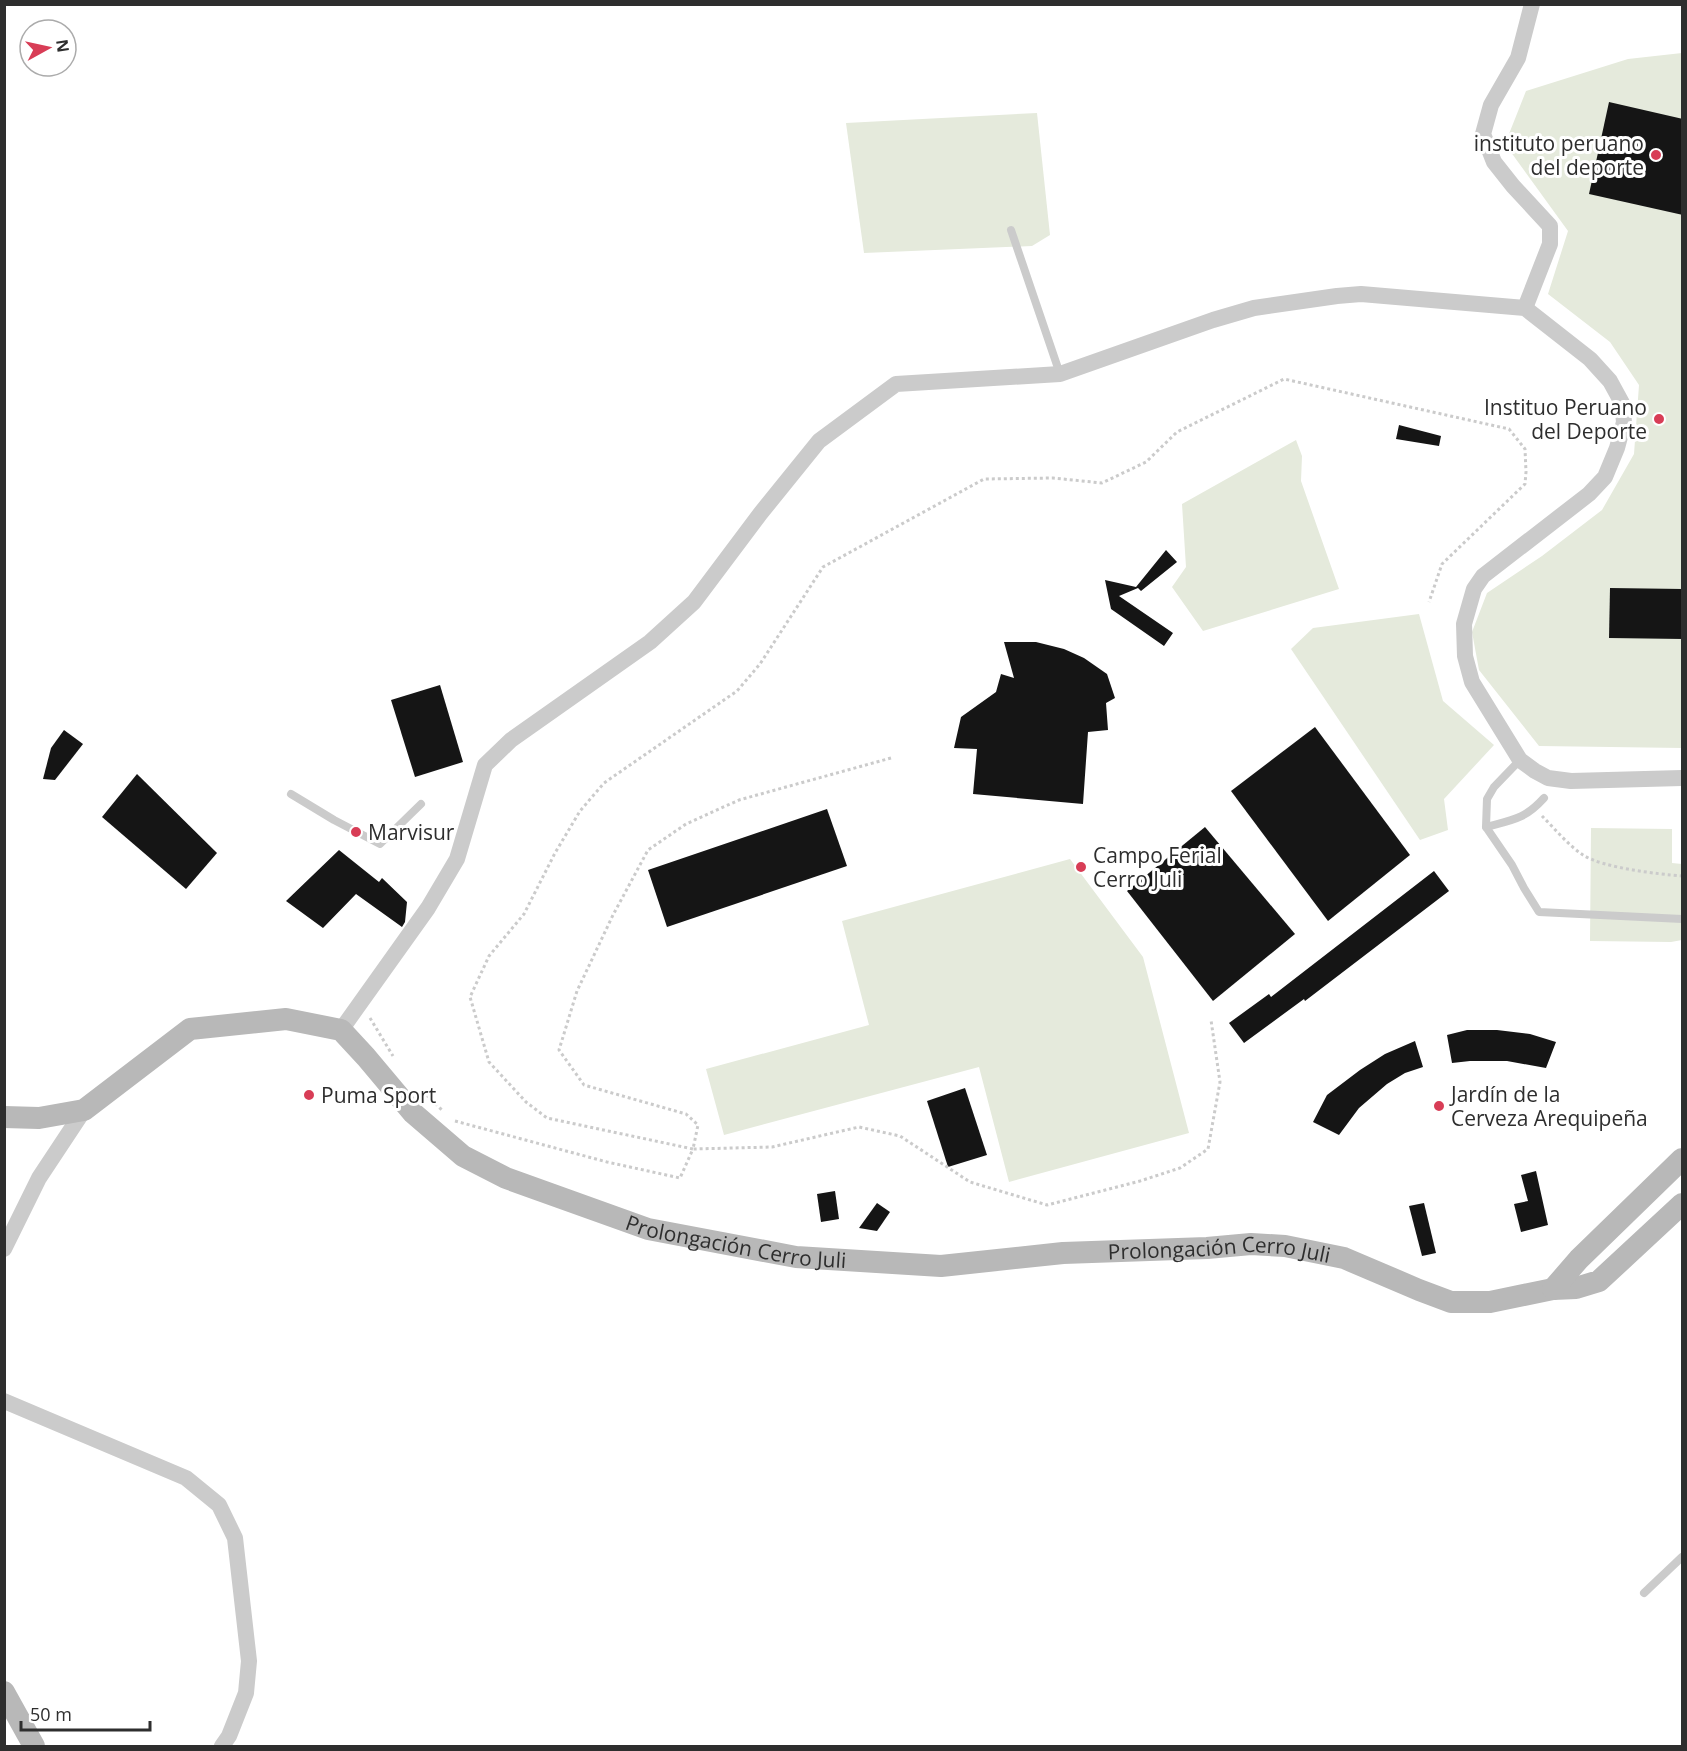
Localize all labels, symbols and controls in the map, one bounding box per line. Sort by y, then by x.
north arrow [18,18,78,78]
text: N [51,38,75,54]
place label: instituto peruano del deporte [1474,129,1644,181]
marker: instituto peruano del deporte [1649,148,1663,162]
place label: Instituo Peruano del Deporte [1484,393,1647,445]
marker: Instituo Peruano del Deporte [1652,412,1666,426]
place label: Marvisur [368,818,455,846]
marker: Marvisur [349,825,363,839]
place label: Campo Ferial Cerro Juli [1093,841,1222,893]
marker: Campo Ferial Cerro Juli [1074,860,1088,874]
place label: Jardín de la Cerveza Arequipeña [1449,1080,1648,1132]
place label: Puma Sport [321,1081,436,1109]
marker: Puma Sport [302,1088,316,1102]
marker: Jardín de la Cerveza Arequipeña [1432,1099,1446,1113]
street label: Prolongación Cerro Juli [622,1208,847,1274]
street label: Prolongación Cerro Juli [1107,1230,1333,1269]
scale bar [21,1694,150,1732]
text: 50 m [30,1702,72,1726]

